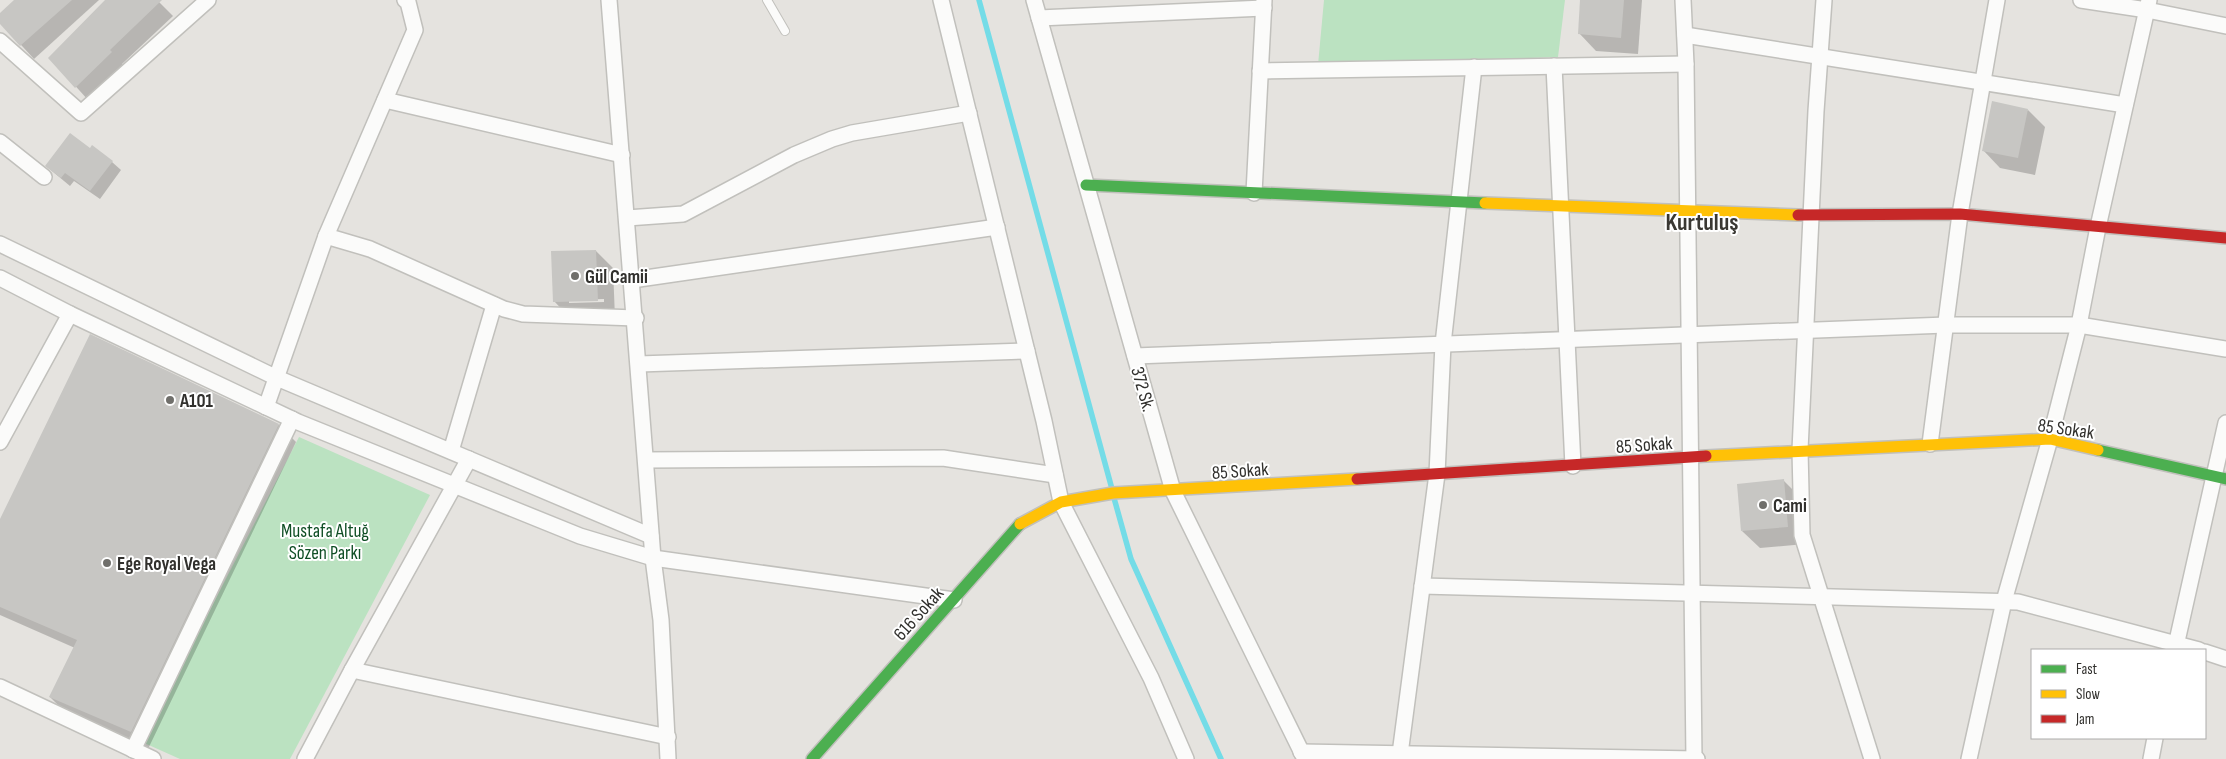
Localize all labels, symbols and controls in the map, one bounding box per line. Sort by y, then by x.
district label: Kurtuluş [1666,208,1738,237]
place label: Gül Camii [585,266,648,289]
marker: Gül Camii [569,270,581,282]
street label: 372 Sk. [1125,364,1160,414]
place label: A101 [179,390,214,413]
marker: A101 [164,394,176,406]
street label: 85 Sokak [2036,414,2096,445]
street label: 85 Sokak [1615,432,1674,459]
street label: 85 Sokak [1211,458,1270,485]
place label: Cami [1773,495,1807,518]
marker: Cami [1757,499,1769,511]
park label: Mustafa Altuğ Sözen Parkı [281,520,369,565]
place label: Ege Royal Vega [117,553,216,576]
marker: Ege Royal Vega [101,557,113,569]
street label: 616 Sokak [889,582,950,646]
legend [2031,649,2206,739]
text: Fast [2076,660,2098,679]
text: Slow [2076,685,2100,704]
text: Jam [2075,710,2094,729]

